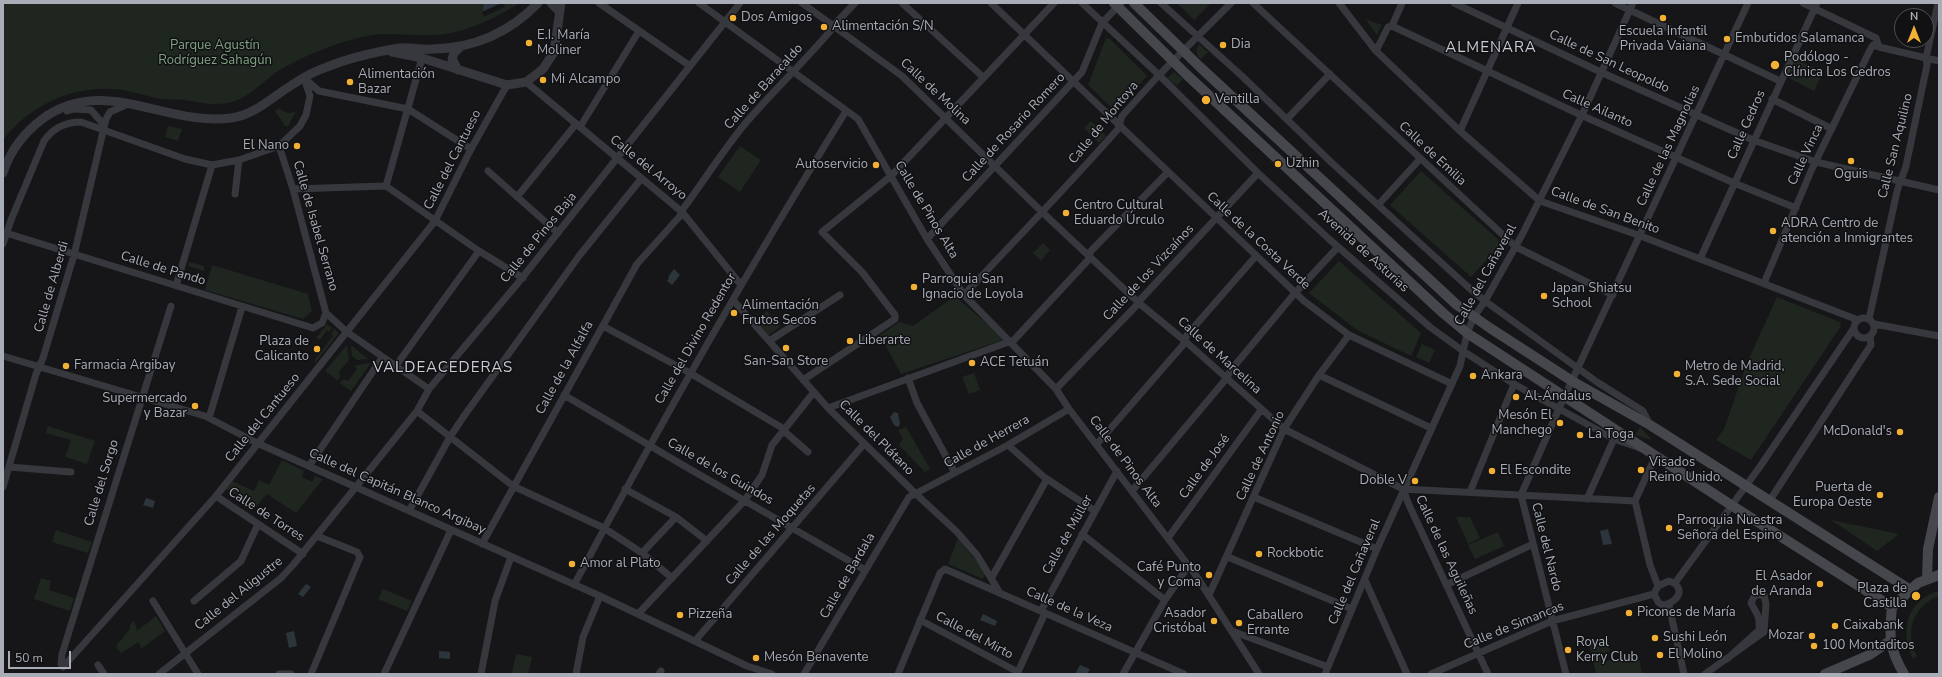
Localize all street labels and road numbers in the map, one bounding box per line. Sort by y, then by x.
street label: Calle de San Leopoldo [1546,27,1672,97]
street label: Calle de Baracaldo [721,41,807,133]
street label: Calle de Molina [897,55,973,129]
street label: Calle de Rosario Romero [959,70,1069,186]
street label: Calle de Montoya [1066,78,1142,168]
street label: Calle de las Magnolias [1634,83,1704,209]
street label: Calle Ailanto [1559,86,1635,132]
street label: Calle Cedros [1725,88,1769,162]
street label: Calle San Aquilino [1875,92,1917,200]
street label: Calle del Cantueso [421,107,485,213]
street label: Calle de Emilia [1395,119,1469,189]
street label: Calle Vinca [1785,122,1827,188]
street label: Calle del Arroyo [606,132,690,204]
street label: Calle de Pinos Alta [891,158,961,262]
street label: Calle de Isabel Serrano [289,159,341,293]
street label: Calle de San Benito [1548,184,1662,238]
street label: Calle de Pinos Baja [498,189,580,287]
street label: Calle de la Costa Verde [1203,189,1313,293]
street label: Avenida de Asturias [1314,206,1412,296]
street label: Calle de los Vizcaínos [1100,221,1198,325]
street label: Calle del Cañaveral [1452,222,1520,328]
street label: Calle de Alberdi [32,240,72,334]
street label: Calle de Pando [119,249,207,289]
street label: Calle del Divino Redentor [652,271,740,407]
street label: Calle de Marcelina [1174,314,1264,398]
street label: Calle de la Alfalfa [533,319,597,417]
street label: Calle del Cantueso [222,370,304,466]
street label: Calle del Plátano [835,397,917,479]
street label: Calle de Antonio [1233,409,1289,503]
street label: Calle de Herrera [941,412,1033,472]
street label: Calle de Pinos Alta [1085,413,1165,511]
street label: Calle de José [1176,432,1234,502]
street label: Calle de los Guindos [664,435,776,509]
street label: Calle del Sorgo [81,438,123,528]
street label: Calle del Capitán Blanco Argibay [306,446,488,538]
street label: Calle de las Moquetas [723,481,819,589]
street label: Calle de Torres [225,485,307,545]
street label: Calle de Müller [1040,492,1096,578]
street label: Calle de las Aguileñas [1411,493,1481,617]
street label: Calle del Nardo [1527,501,1565,593]
street label: Calle del Cañaveral [1326,517,1384,627]
street label: Calle de Bardala [817,530,879,622]
street label: Calle del Aligustre [192,554,286,634]
street label: Calle de la Veza [1023,584,1115,636]
street label: Calle de Simancas [1462,599,1566,653]
street label: Calle del Mirto [932,609,1016,663]

